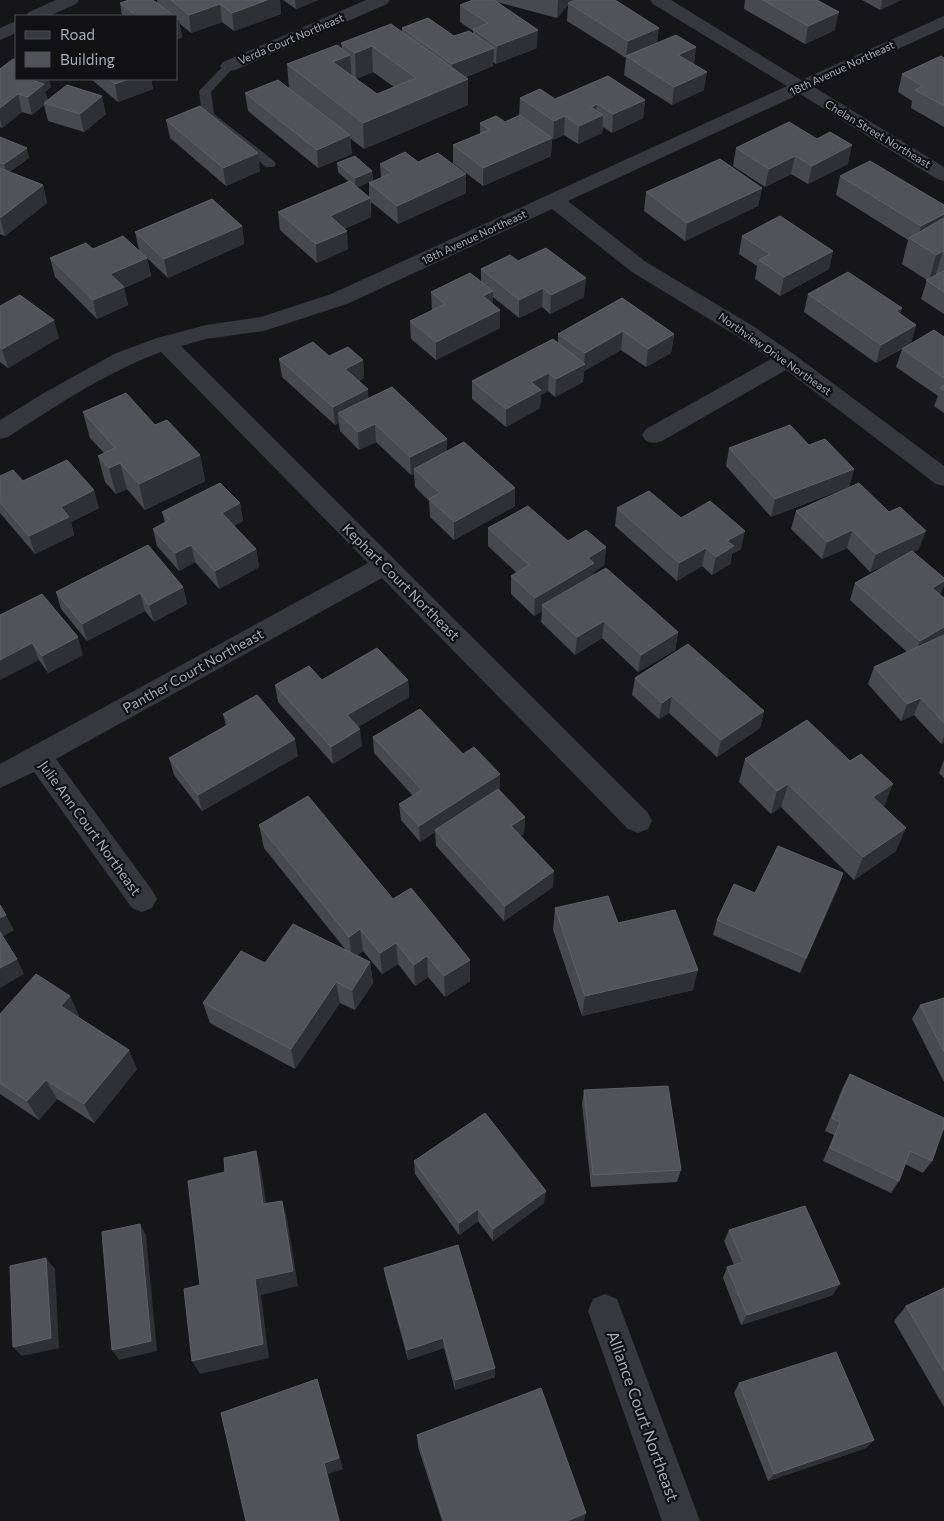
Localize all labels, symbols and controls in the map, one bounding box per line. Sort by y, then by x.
street label: Verda Court Northeast [236,10,346,67]
legend [15,15,178,80]
text: Road [60,25,95,43]
street label: 18th Avenue Northeast [787,37,897,98]
text: Building [60,50,115,68]
street label: Chelan Street Northeast [823,97,934,171]
street label: 18th Avenue Northeast [419,206,529,267]
street label: Northview Drive Northeast [716,310,835,398]
street label: Kephart Court Northeast [339,520,464,644]
street label: Panther Court Northeast [119,625,266,716]
street label: Julie Ann Court Northeast [36,757,145,899]
street label: Alliance Court Northeast [604,1328,683,1504]

